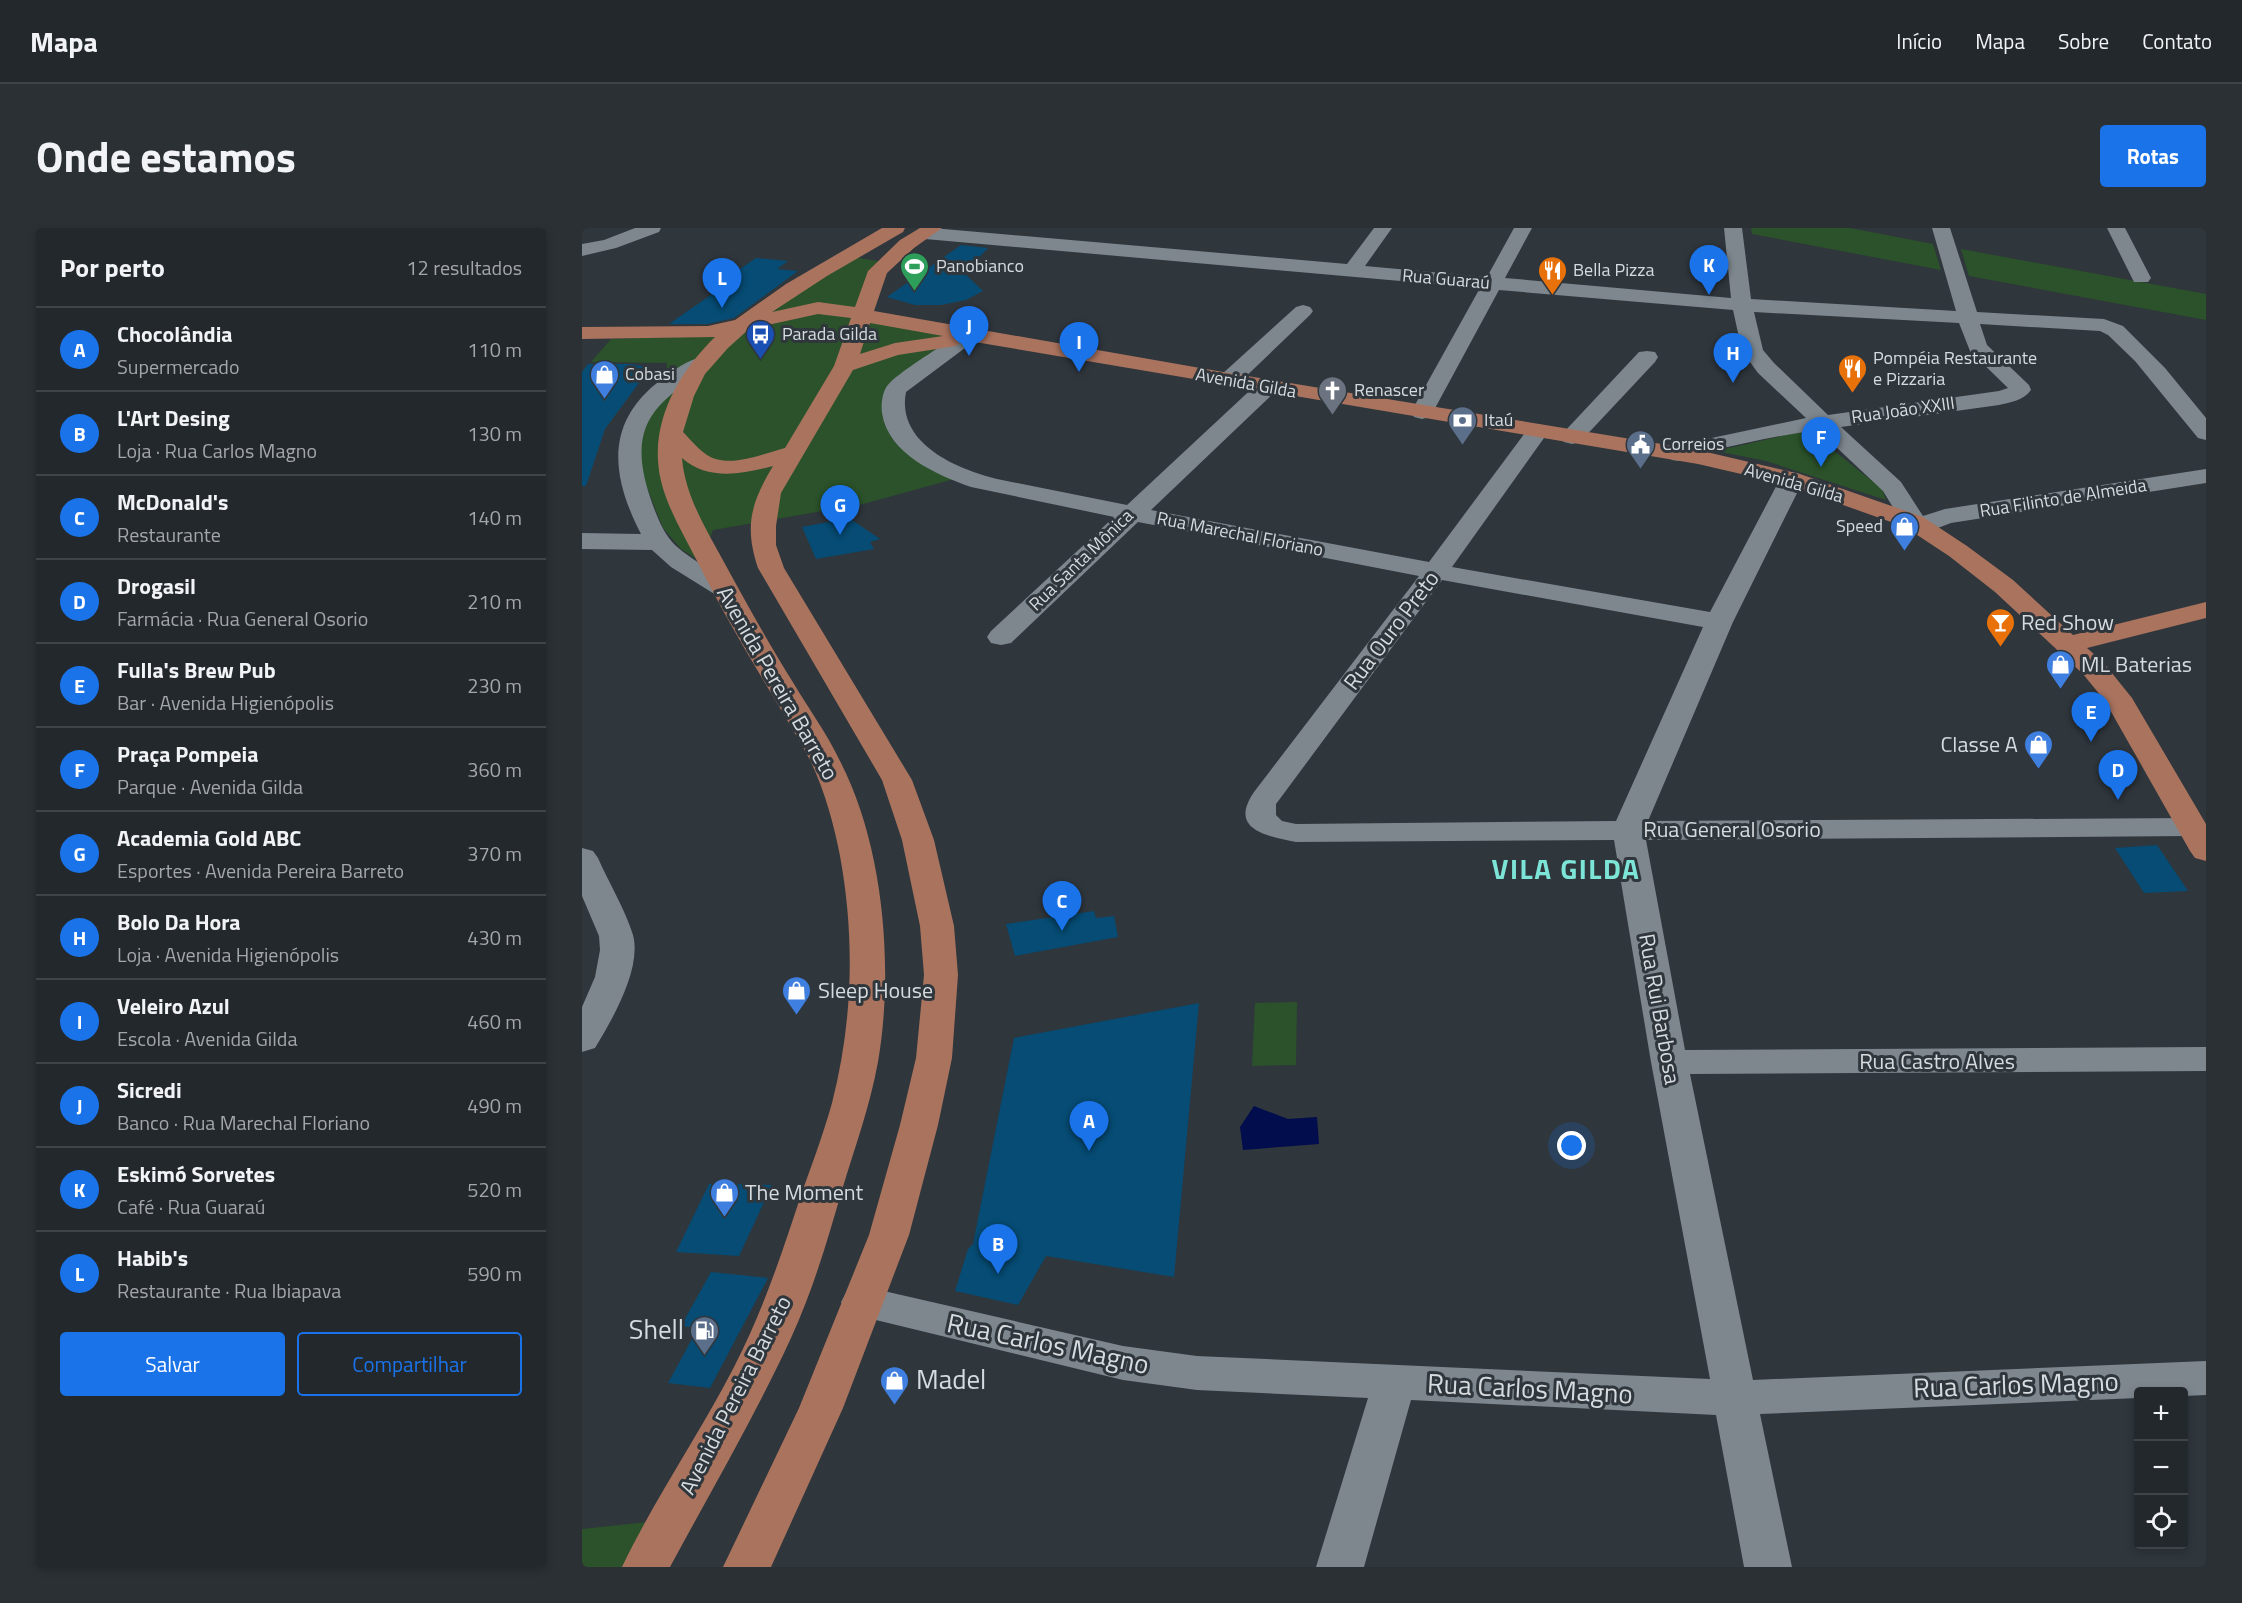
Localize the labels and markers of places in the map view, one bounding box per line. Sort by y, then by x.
pin: K [1690,245,1728,295]
sports icon: Panobianco [899,250,931,292]
place label: Panobianco [936,252,1024,279]
restaurant icon: Bella Pizza [1536,254,1568,296]
place label: Bella Pizza [1573,256,1655,283]
pin: L [702,259,742,308]
pin: J [950,306,988,356]
bus stop icon: Parada Gilda [745,318,777,360]
place label: Parada Gilda [782,320,877,347]
pin: I [1060,322,1098,372]
pin: H [1714,334,1752,383]
place label: Pompéia Restaurante e Pizzaria [1873,344,2037,392]
restaurant icon: Pompéia Restaurante e Pizzaria [1836,352,1868,394]
shop icon: Cobasi [588,358,620,400]
place label: Cobasi [625,360,675,387]
church icon: Renascer [1317,374,1349,416]
place label: Renascer [1354,376,1424,403]
bank icon: Itaú [1447,404,1479,446]
place label: Itaú [1484,406,1513,433]
pin: F [1802,418,1840,467]
public building icon: Correios [1625,428,1657,470]
place label: Correios [1662,430,1724,457]
pin: G [820,486,860,535]
shop icon: Speed [1888,510,1920,552]
place label: Speed [1836,512,1883,539]
place label: Red Show [2021,605,2114,639]
bar icon: Red Show [1984,606,2016,648]
place label: ML Baterias [2081,647,2192,681]
shop icon: ML Baterias [2044,648,2076,690]
pin: E [2072,692,2110,742]
place label: Classe A [1940,727,2018,761]
shop icon: Classe A [2023,728,2055,770]
pin: D [2098,750,2138,800]
pin: C [1042,882,1082,931]
place label: Sleep House [818,973,933,1007]
shop icon: Sleep House [781,974,813,1016]
pin: A [1070,1102,1108,1151]
place label: The Moment [745,1175,864,1209]
shop icon: The Moment [708,1176,740,1218]
pin: B [978,1224,1018,1274]
place label: Shell [629,1308,684,1349]
fuel station icon: Shell [689,1314,721,1356]
place label: Madel [916,1358,986,1399]
shop icon: Madel [879,1364,911,1406]

